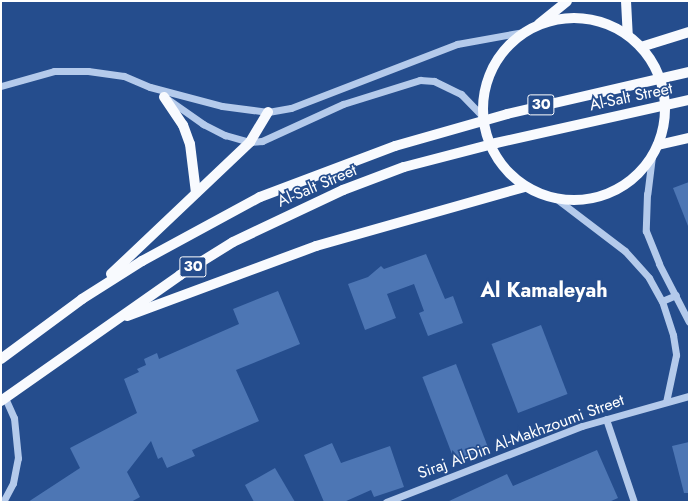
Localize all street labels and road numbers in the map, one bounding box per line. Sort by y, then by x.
street label: Al-Salt Street [588,79,674,115]
road number: 30 [527,92,555,118]
street label: Al-Salt Street [274,161,360,211]
road number: 30 [179,254,207,280]
street label: Siraj Al-Din Al-Makhzoumi Street [415,391,627,483]

